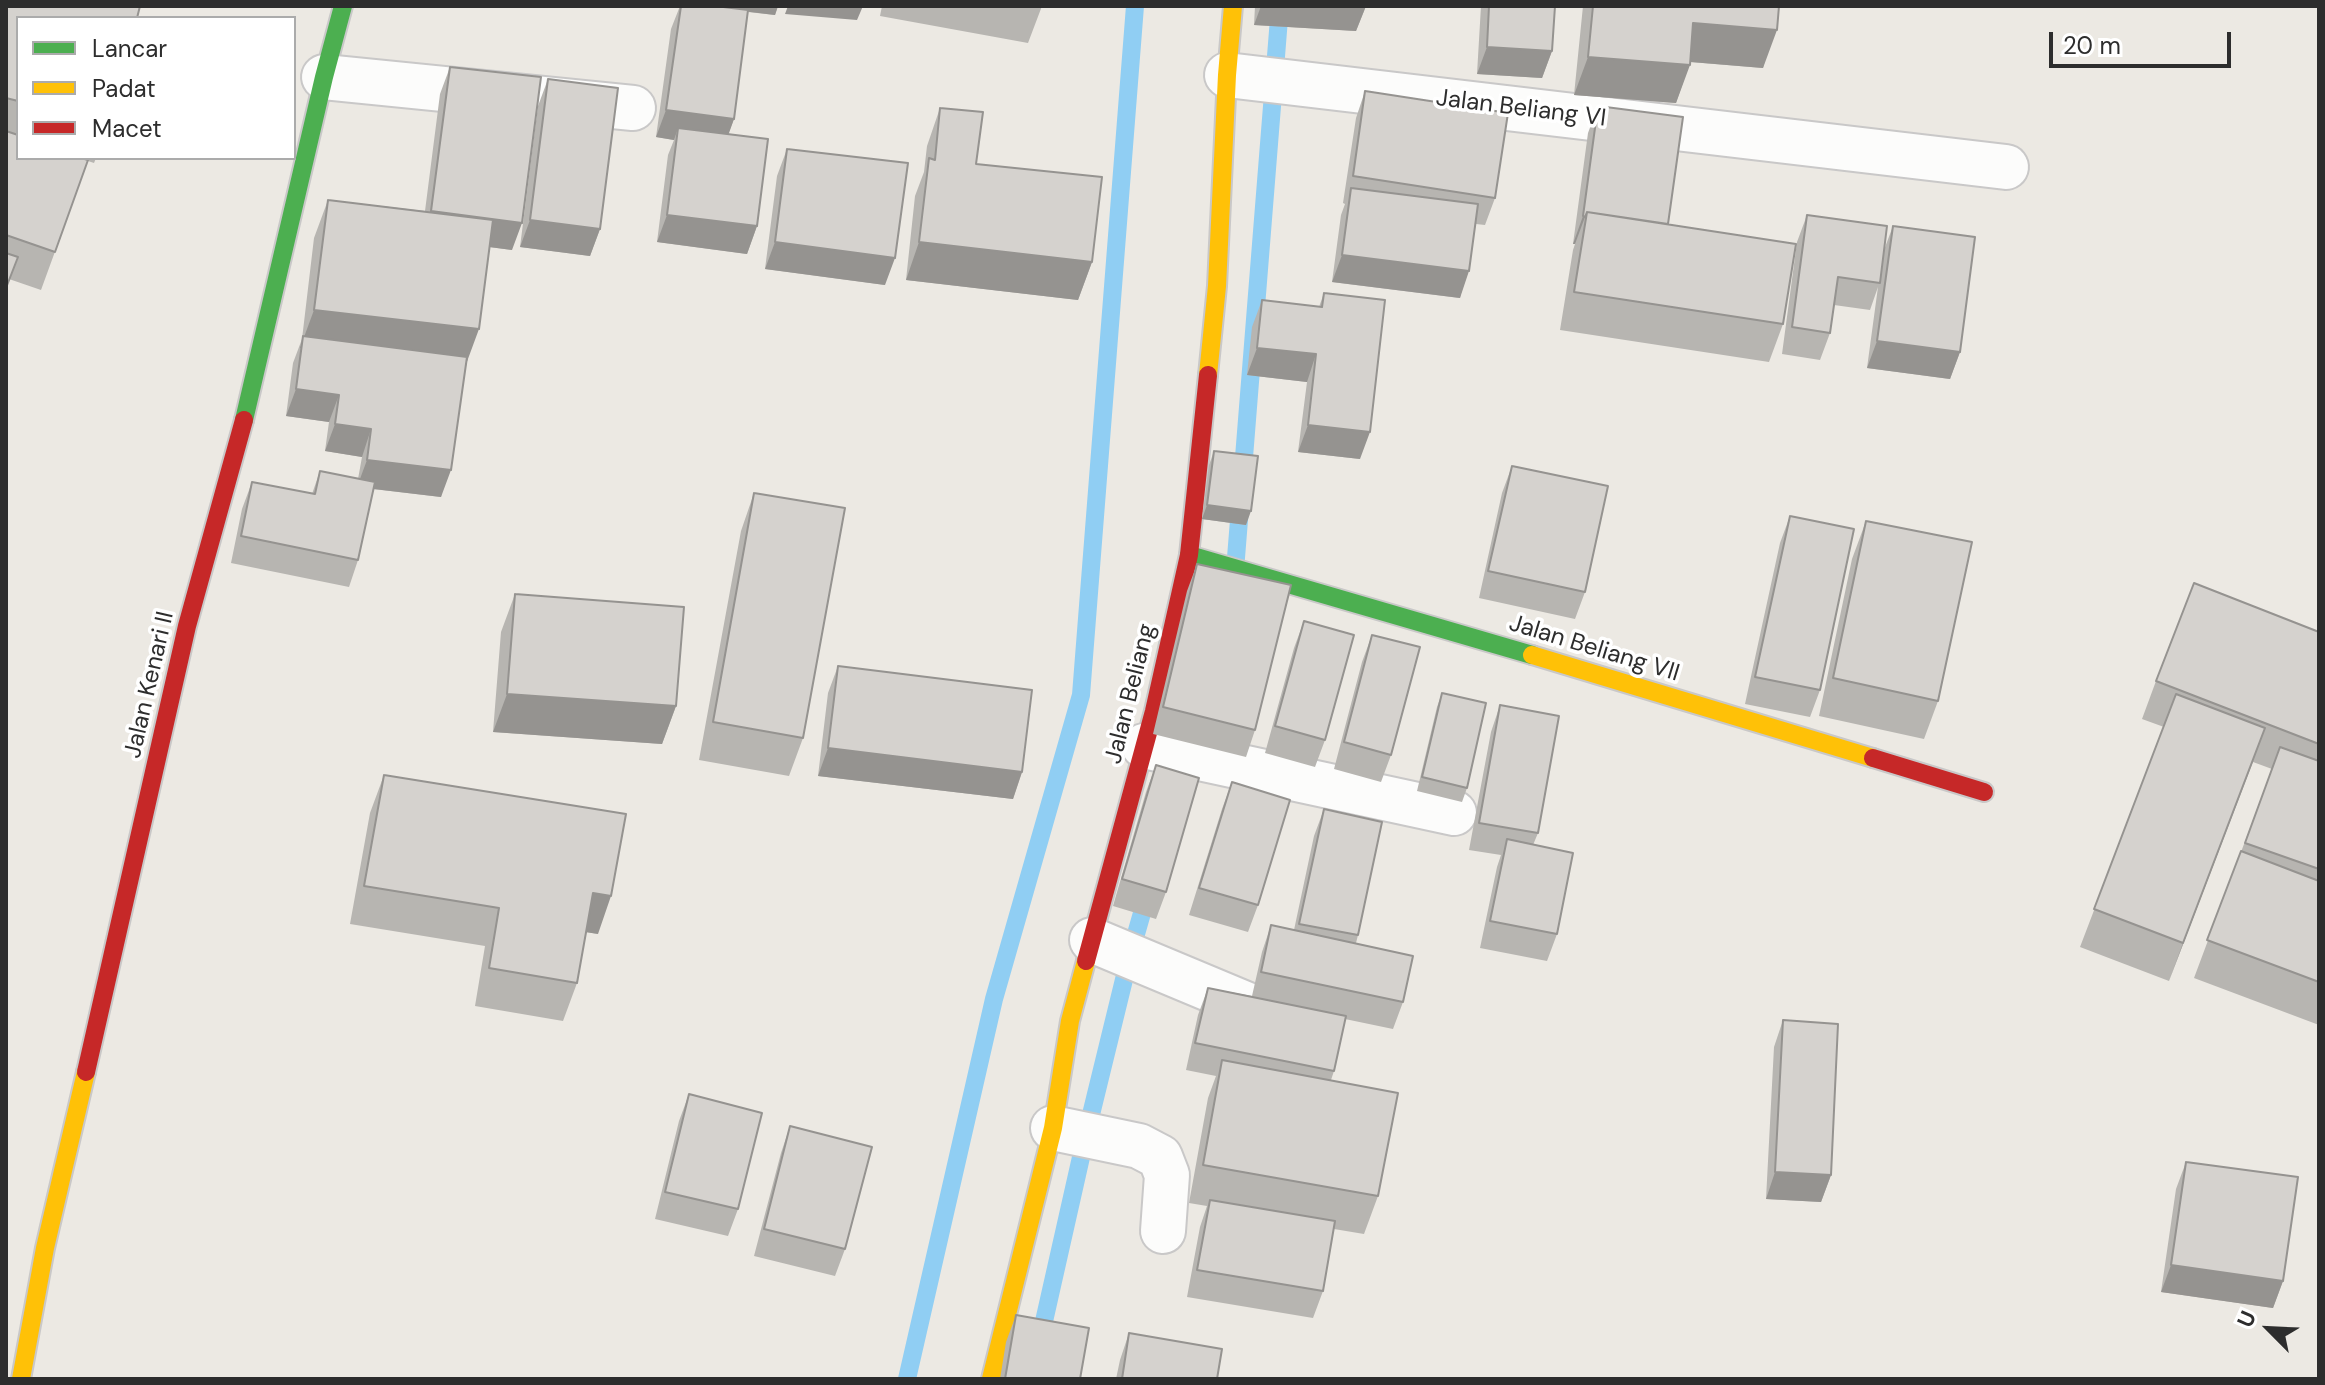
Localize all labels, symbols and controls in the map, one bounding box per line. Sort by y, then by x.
legend [16,16,296,160]
scale bar [2053,16,2235,66]
text: 20 m [2063,30,2121,61]
text: Lancar [92,33,167,64]
text: Padat [92,73,156,104]
street label: Jalan Beliang VI [1434,84,1608,134]
text: Macet [92,113,162,144]
street label: Jalan Kenari II [119,609,181,761]
street label: Jalan Beliang VII [1505,609,1683,689]
street label: Jalan Beliang [1100,621,1162,767]
north arrow [2229,1289,2309,1369]
text: U [2230,1306,2263,1332]

